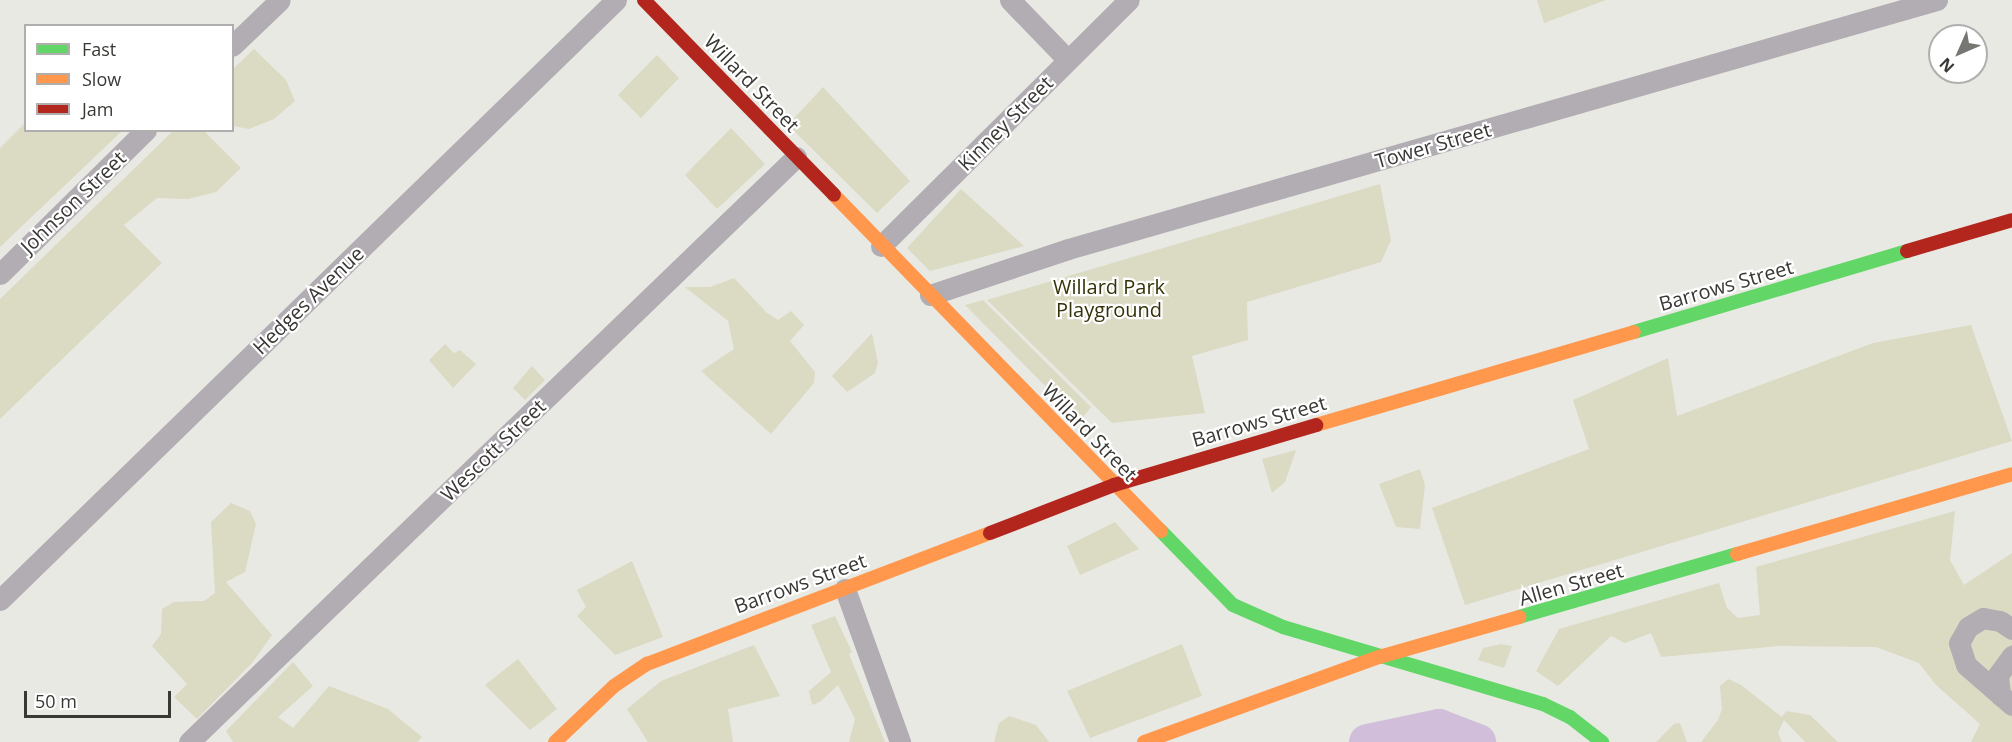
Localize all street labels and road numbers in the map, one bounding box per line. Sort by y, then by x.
street label: Willard Street [700,29,804,137]
street label: Kinney Street [953,71,1057,175]
street label: Tower Street [1372,117,1494,173]
street label: Johnson Street [15,146,131,258]
street label: Hedges Avenue [248,241,368,359]
street label: Barrows Street [1656,254,1796,316]
street label: Willard Street [1038,378,1142,486]
street label: Barrows Street [1189,390,1329,452]
street label: Wescott Street [436,394,550,506]
street label: Barrows Street [731,548,869,618]
street label: Allen Street [1516,558,1626,610]

